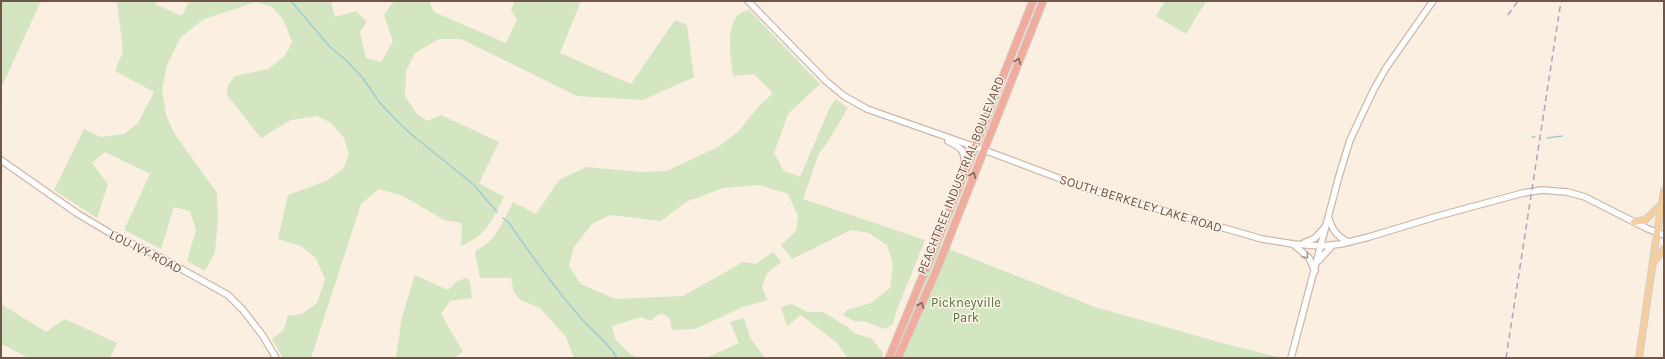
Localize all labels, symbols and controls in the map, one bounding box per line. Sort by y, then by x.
one-way arrow [1014,58,1022,65]
street label: PEACHTREE INDUSTRIAL BOULEVARD [914,74,1007,276]
one-way arrow [969,172,977,179]
street label: SOUTH BERKELEY LAKE ROAD [1058,172,1224,235]
street label: LOU IVY ROAD [107,227,185,276]
one-way arrow [1301,251,1308,259]
park label: Pickneyville Park [931,295,1001,325]
one-way arrow [916,302,924,310]

